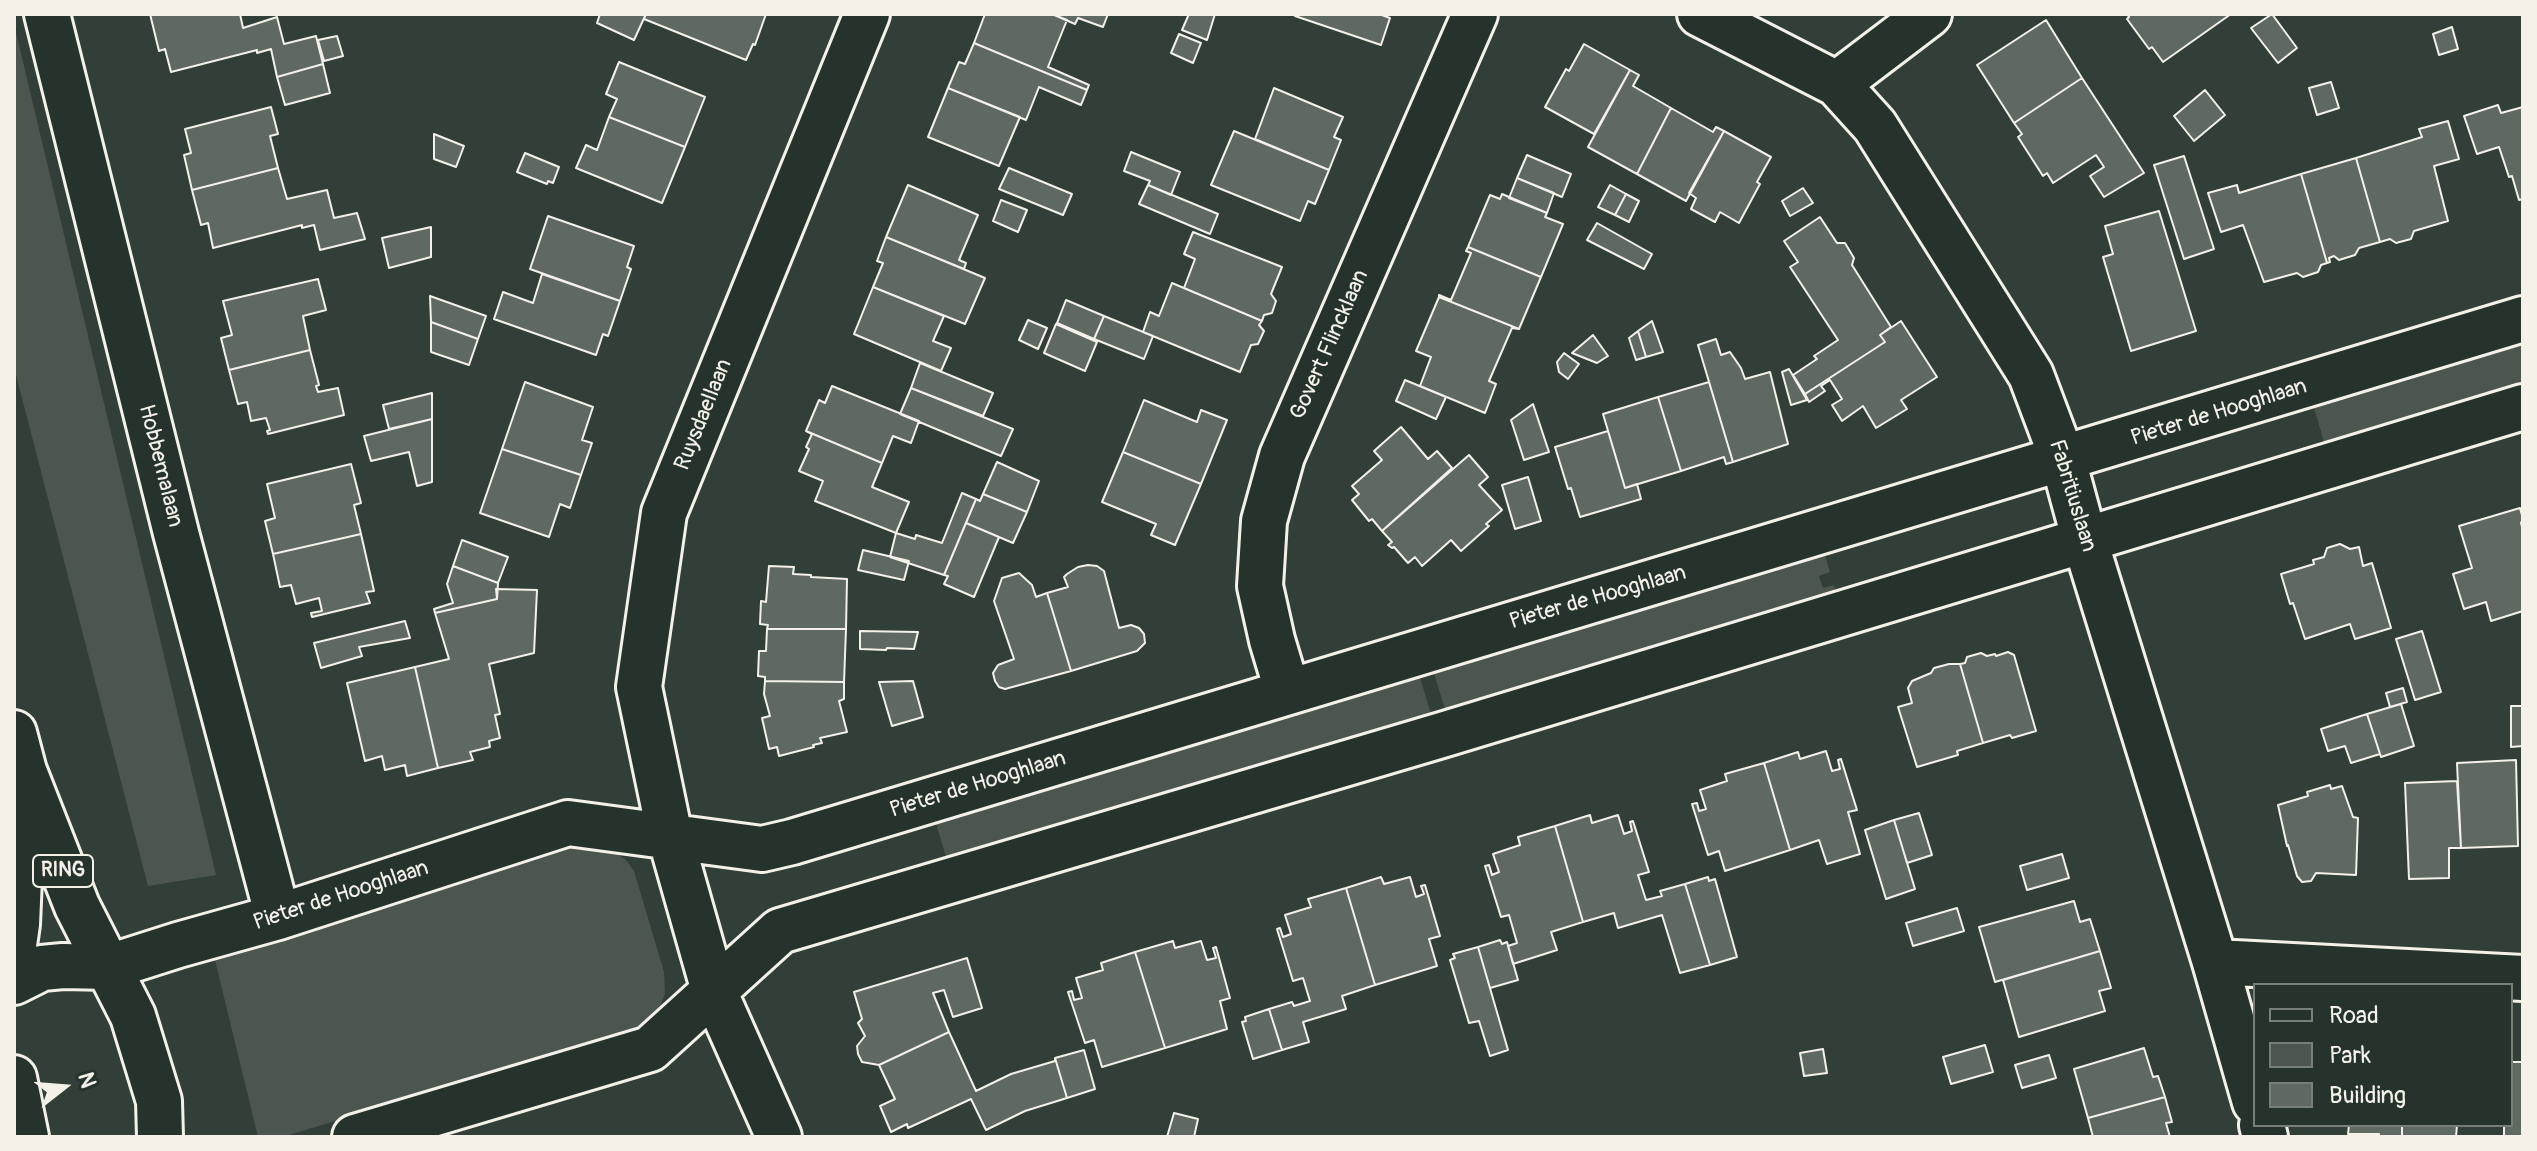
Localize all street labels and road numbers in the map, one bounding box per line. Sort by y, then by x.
street label: Govert Flincklaan [1285,266,1375,424]
street label: Ruysdaellaan [670,356,738,474]
street label: Pieter de Hooghlaan [2128,374,2310,452]
street label: Hobbemalaan [132,402,188,530]
street label: Fabritiuslaan [2042,437,2102,555]
street label: Pieter de Hooghlaan [1507,560,1689,636]
street label: Pieter de Hooghlaan [887,746,1069,824]
road number: RING [33,855,93,887]
street label: Pieter de Hooghlaan [250,855,432,937]

